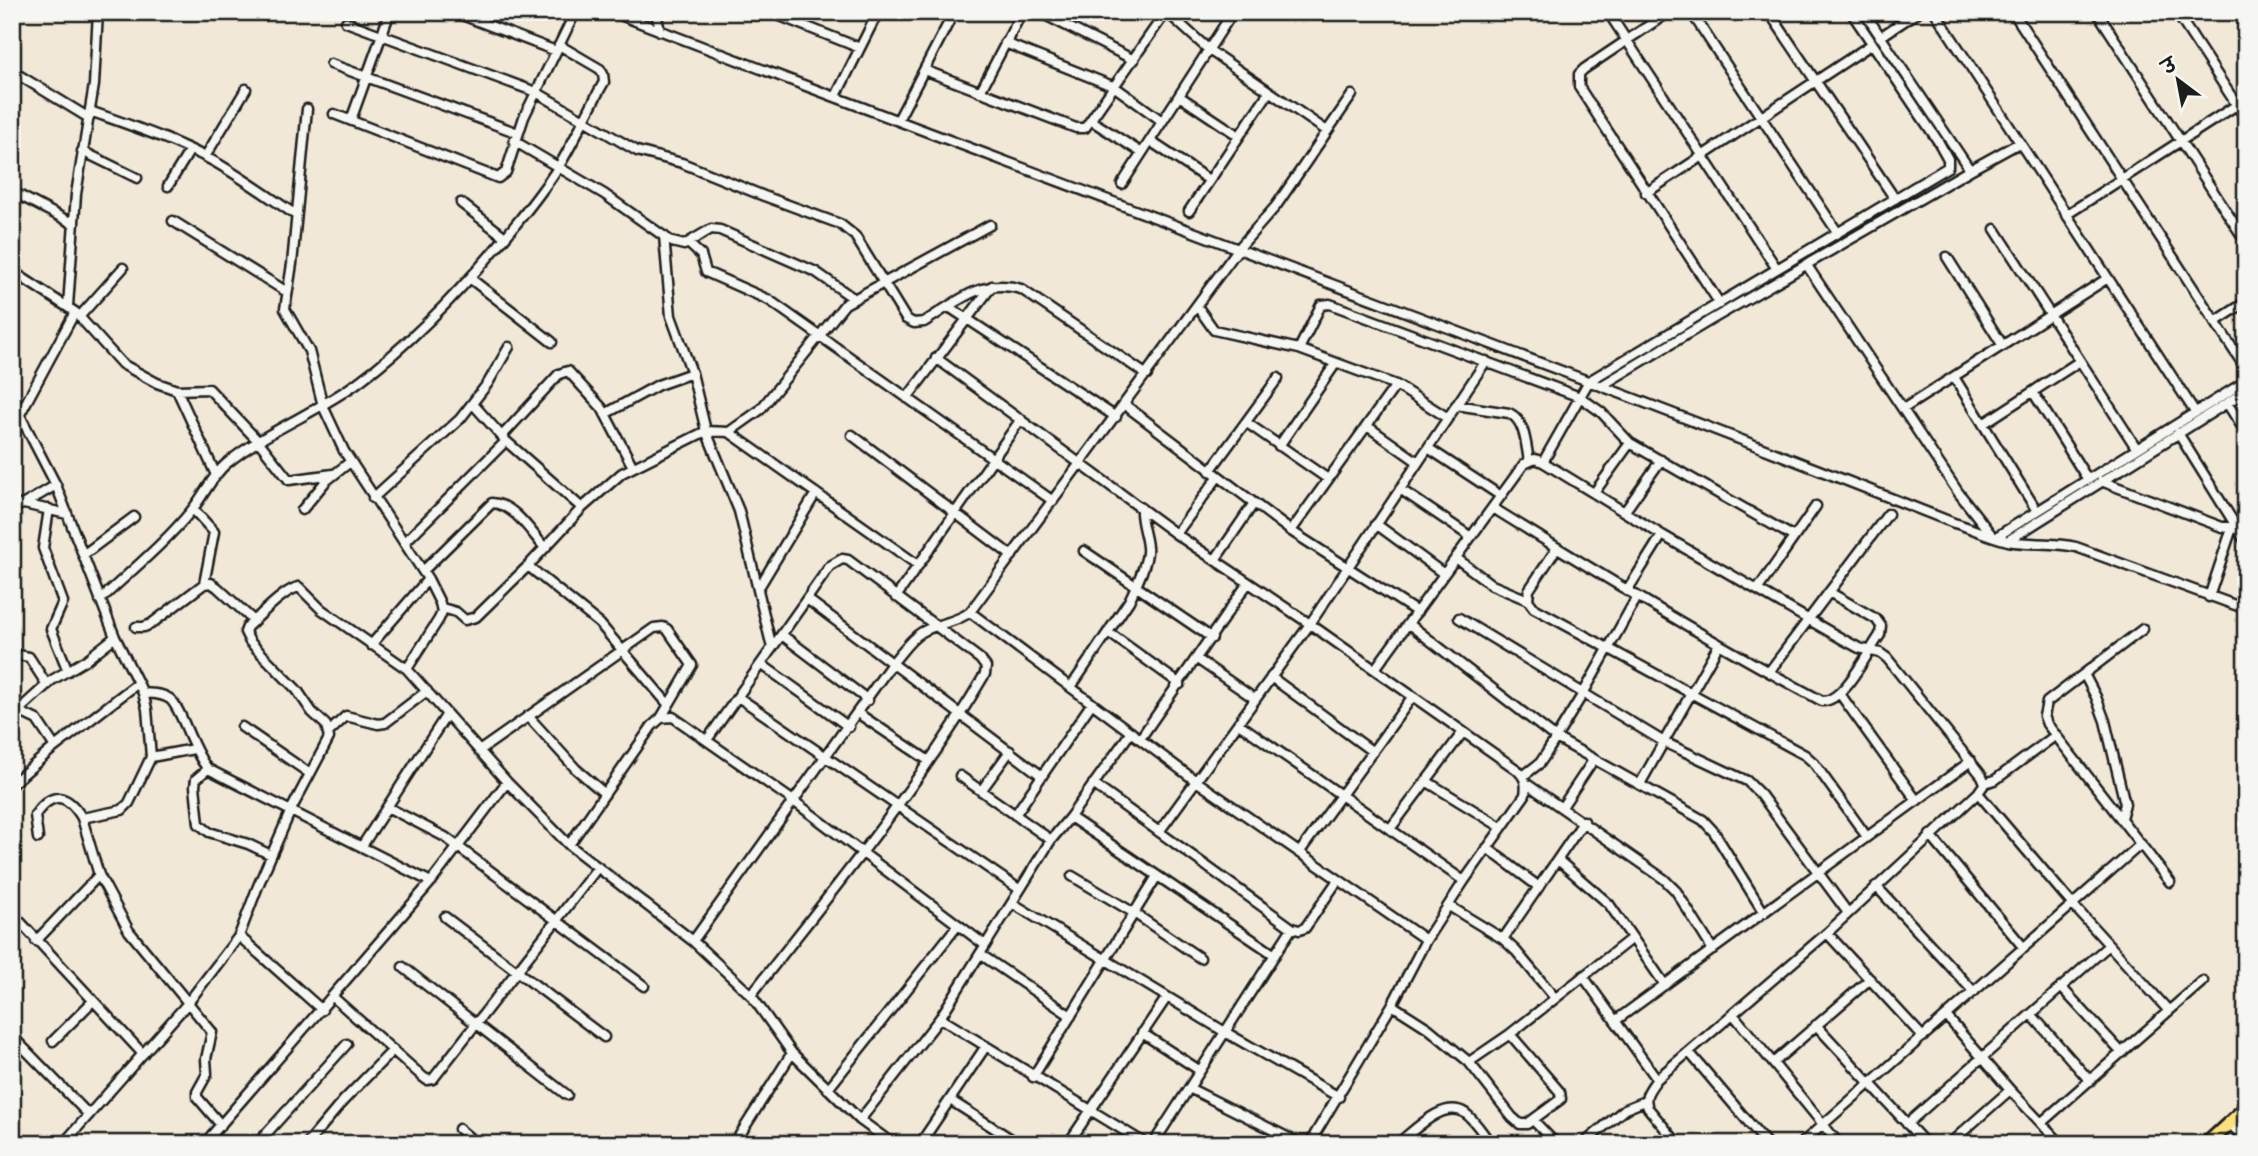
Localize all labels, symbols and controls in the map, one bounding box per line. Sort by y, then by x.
north arrow [2142,46,2212,116]
text: उ [2155,50,2183,81]

